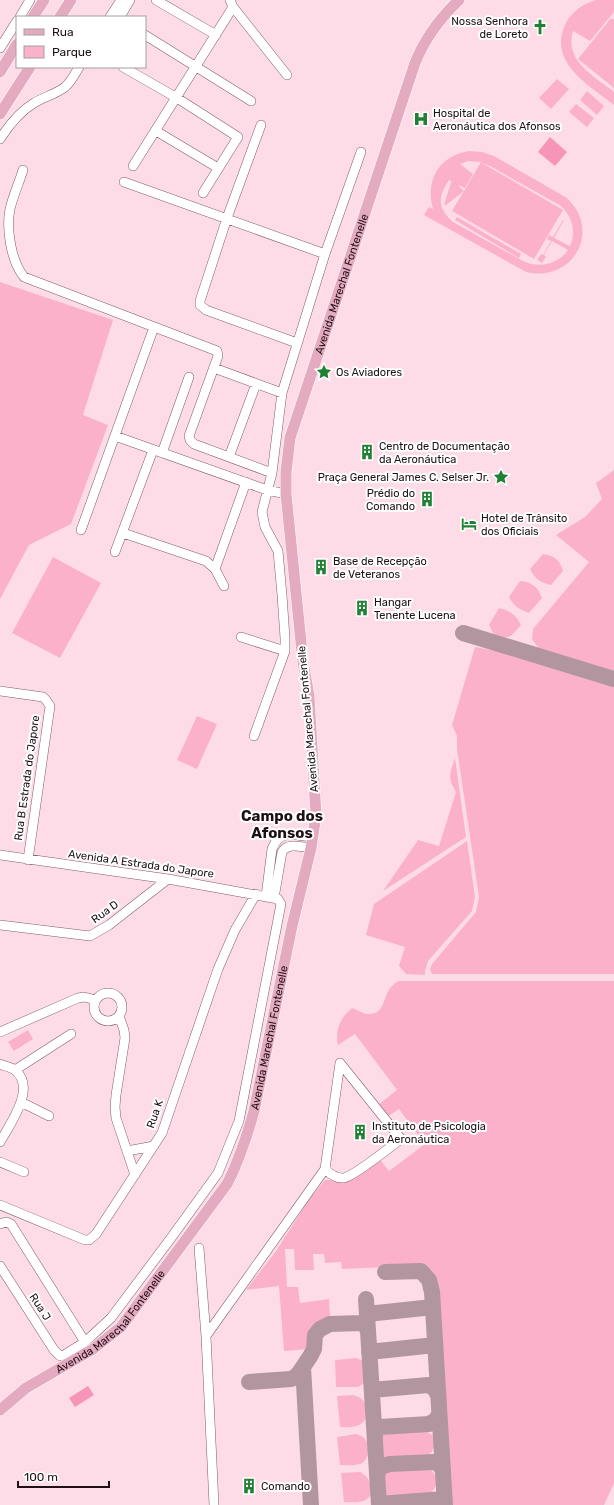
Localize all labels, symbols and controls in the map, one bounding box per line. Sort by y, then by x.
place label: Nossa Senhora de Loreto [451,15,528,41]
legend [16,16,146,68]
church icon: Nossa Senhora de Loreto [531,18,549,36]
text: Rua [52,25,74,39]
text: Parque [52,45,92,59]
place label: Hospital de Aeronáutica dos Afonsos [433,107,561,133]
hospital icon: Hospital de Aeronáutica dos Afonsos [412,110,430,128]
street label: Avenida Marechal Fontenelle [312,212,371,356]
place icon: Os Aviadores [315,363,333,381]
place label: Os Aviadores [336,366,402,379]
place label: Centro de Documentação da Aeronáutica [379,440,510,466]
building icon: Centro de Documentação da Aeronáutica [358,443,376,461]
place icon: Praça General James C. Selser Jr. [492,468,510,486]
place label: Praça General James C. Selser Jr. [318,471,489,484]
place label: Prédio do Comando [366,487,415,513]
building icon: Prédio do Comando [418,490,436,508]
place label: Hotel de Trânsito dos Oficiais [481,512,567,538]
hotel icon: Hotel de Trânsito dos Oficiais [460,515,478,533]
place label: Base de Recepção de Veteranos [333,555,427,581]
building icon: Base de Recepção de Veteranos [312,558,330,576]
place label: Hangar Tenente Lucena [374,596,456,622]
building icon: Hangar Tenente Lucena [353,599,371,617]
street label: Avenida Marechal Fontenelle [295,645,321,793]
street label: Rua B Estrada do Japore [12,715,42,841]
district label: Campo dos Afonsos [241,807,323,842]
street label: Avenida A Estrada do Japore [67,847,215,881]
street label: Rua D [89,898,121,926]
street label: Avenida Marechal Fontenelle [248,964,290,1111]
street label: Rua K [144,1098,166,1130]
place label: Instituto de Psicologia da Aeronáutica [372,1120,486,1146]
building icon: Instituto de Psicologia da Aeronáutica [351,1123,369,1141]
street label: Avenida Marechal Fontenelle [53,1267,168,1376]
street label: Rua J [26,1291,54,1323]
scale bar [18,1463,109,1489]
text: 100 m [24,1470,58,1484]
building icon: Comando [240,1477,258,1495]
place label: Comando [261,1480,310,1493]

